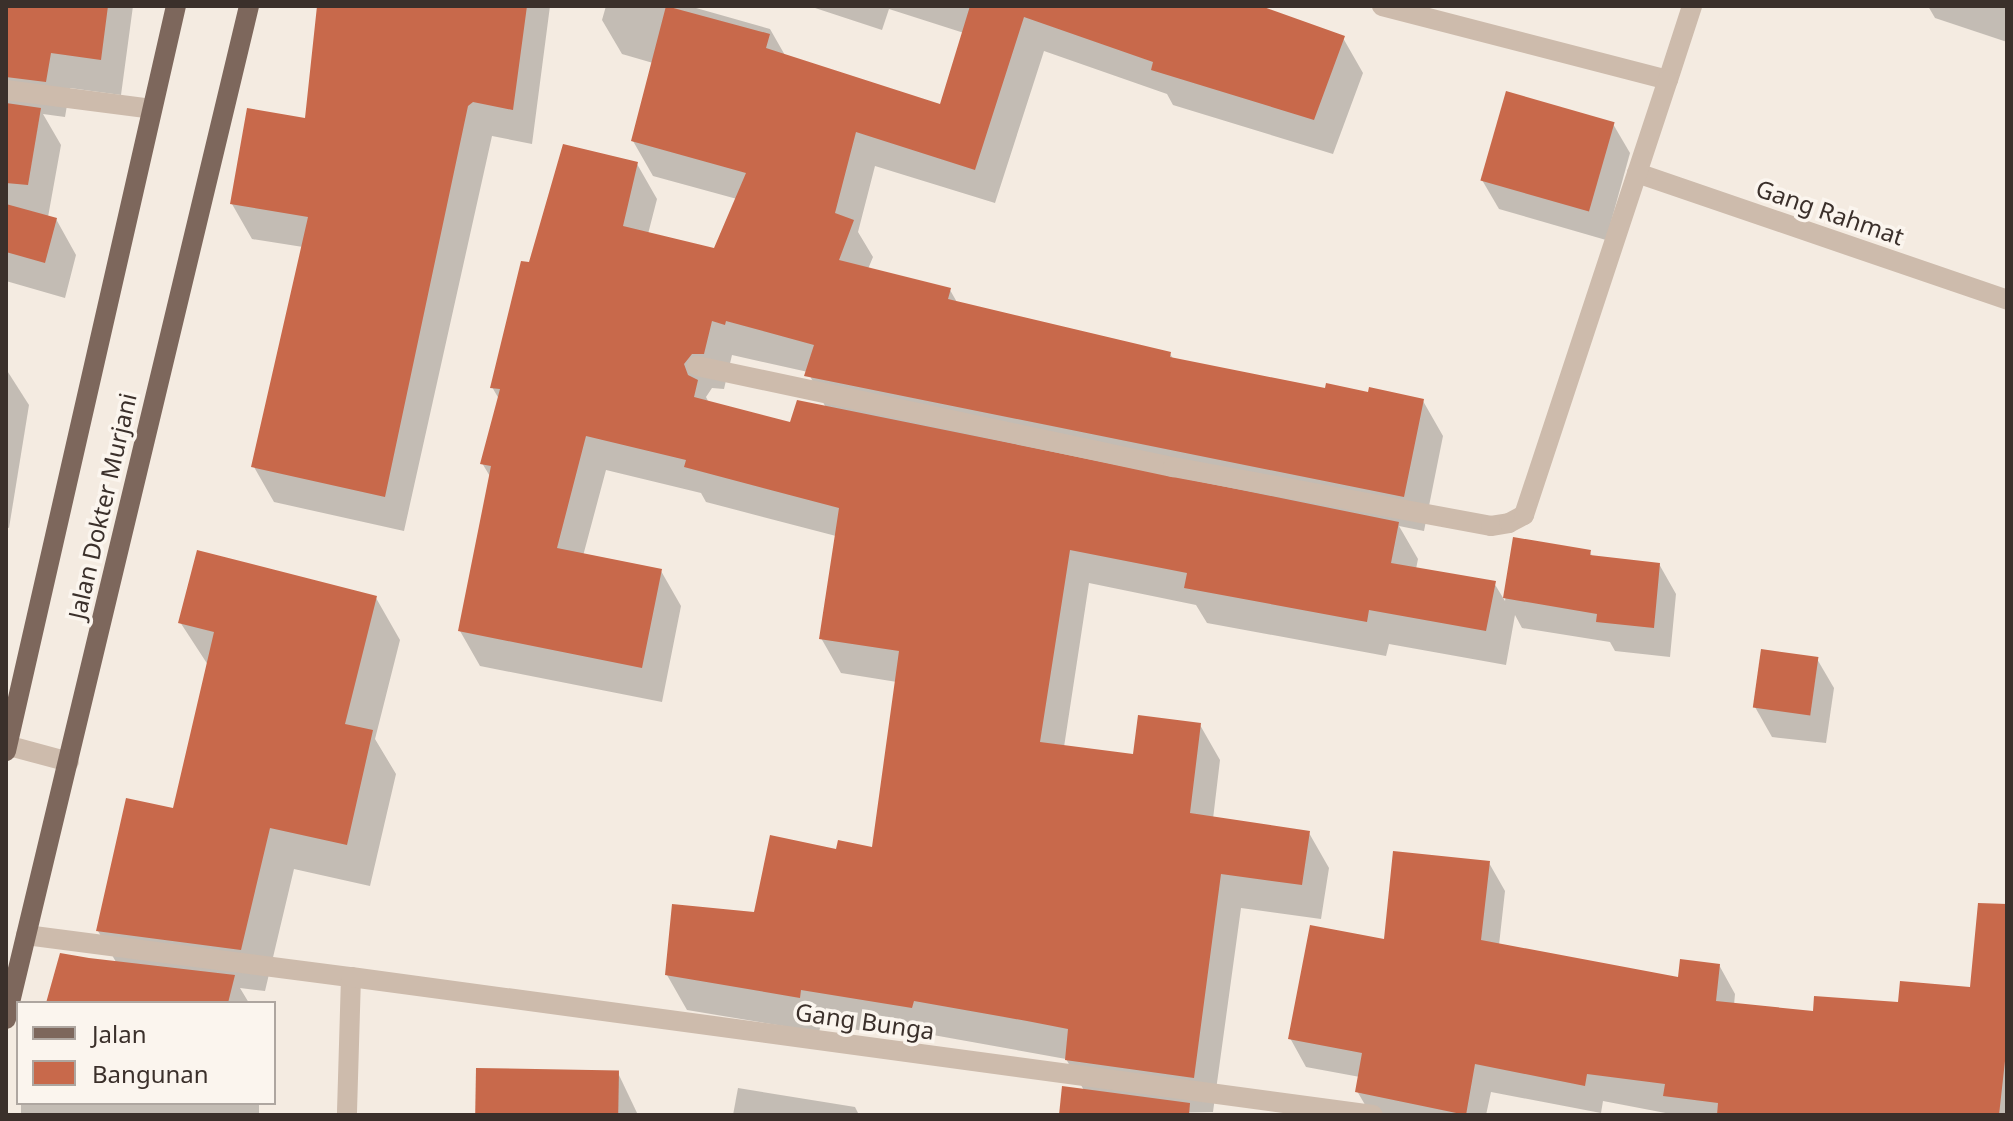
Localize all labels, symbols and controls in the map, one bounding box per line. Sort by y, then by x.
street label: Gang Rahmat [1752,173,1908,251]
street label: Jalan Dokter Murjani [62,390,142,622]
street label: Gang Bunga [794,997,936,1045]
legend [16,1001,276,1105]
text: Jalan [92,1017,147,1050]
text: Bangunan [92,1057,209,1090]

